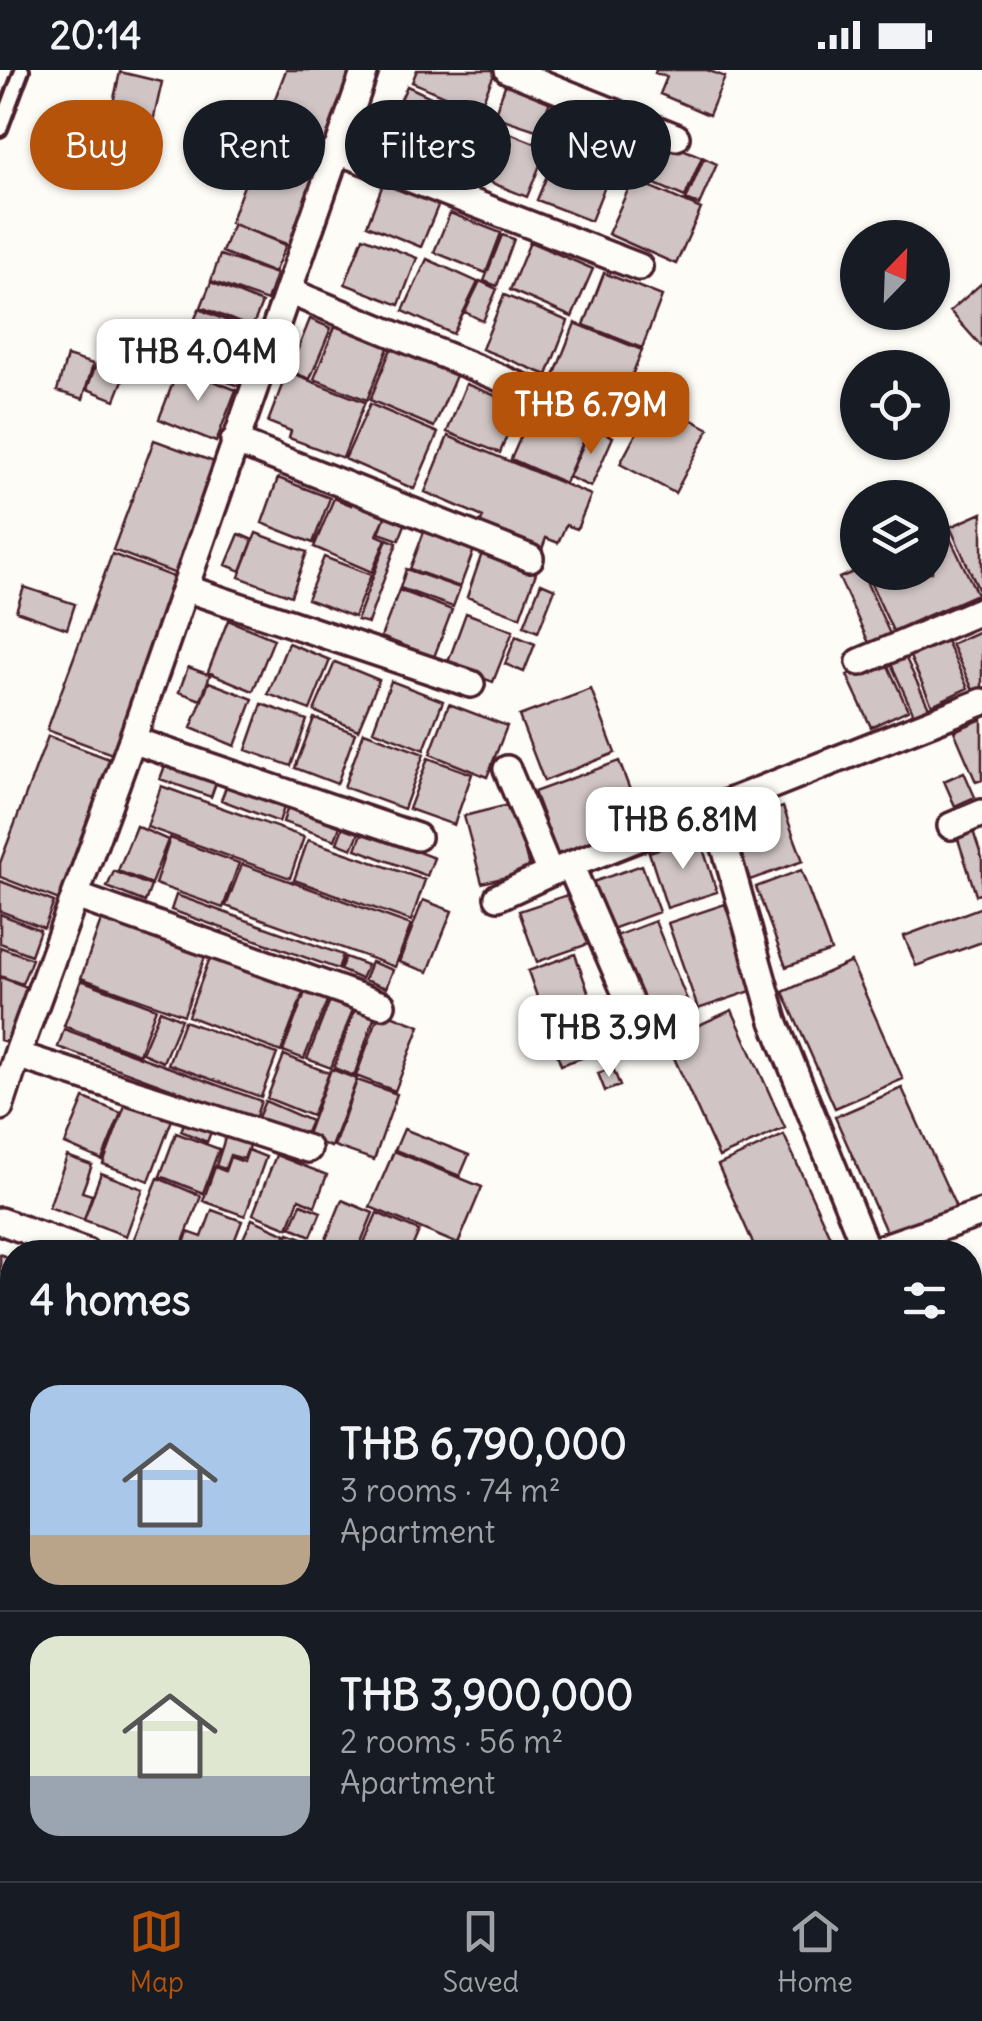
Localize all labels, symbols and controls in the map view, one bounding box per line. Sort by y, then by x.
text: 20:14 [50,12,141,59]
chip: Buy [30,100,163,190]
chip: Rent [183,100,325,190]
chip: Filters [345,100,511,190]
chip: New [531,100,671,190]
north arrow [840,220,950,330]
map controls [840,220,950,590]
pin: THB 4.04M [84,319,312,404]
text: THB 4.04M [119,331,277,372]
button: locate [840,350,950,460]
pin: THB 6.79M [477,372,705,457]
text: THB 6.79M [514,384,668,425]
button: layers [840,480,950,590]
pin: THB 6.81M [569,787,797,872]
text: THB 6.81M [608,799,758,840]
pin: THB 3.9M [506,995,712,1080]
text: THB 3.9M [540,1007,678,1048]
icon: filters [897,1273,952,1328]
text: 4 homes [30,1274,191,1326]
text: THB 6,790,000 [340,1418,627,1470]
icon: home [110,1425,230,1545]
text: 3 rooms · 74 m² [340,1470,561,1511]
text: Apartment [340,1511,495,1552]
text: THB 3,900,000 [340,1669,633,1721]
icon: home [110,1676,230,1796]
text: 2 rooms · 56 m² [340,1721,563,1762]
text: Apartment [340,1762,495,1803]
tab: Map [129,1904,184,2000]
tab: Saved [442,1904,519,2000]
tab: Home [777,1904,853,2000]

